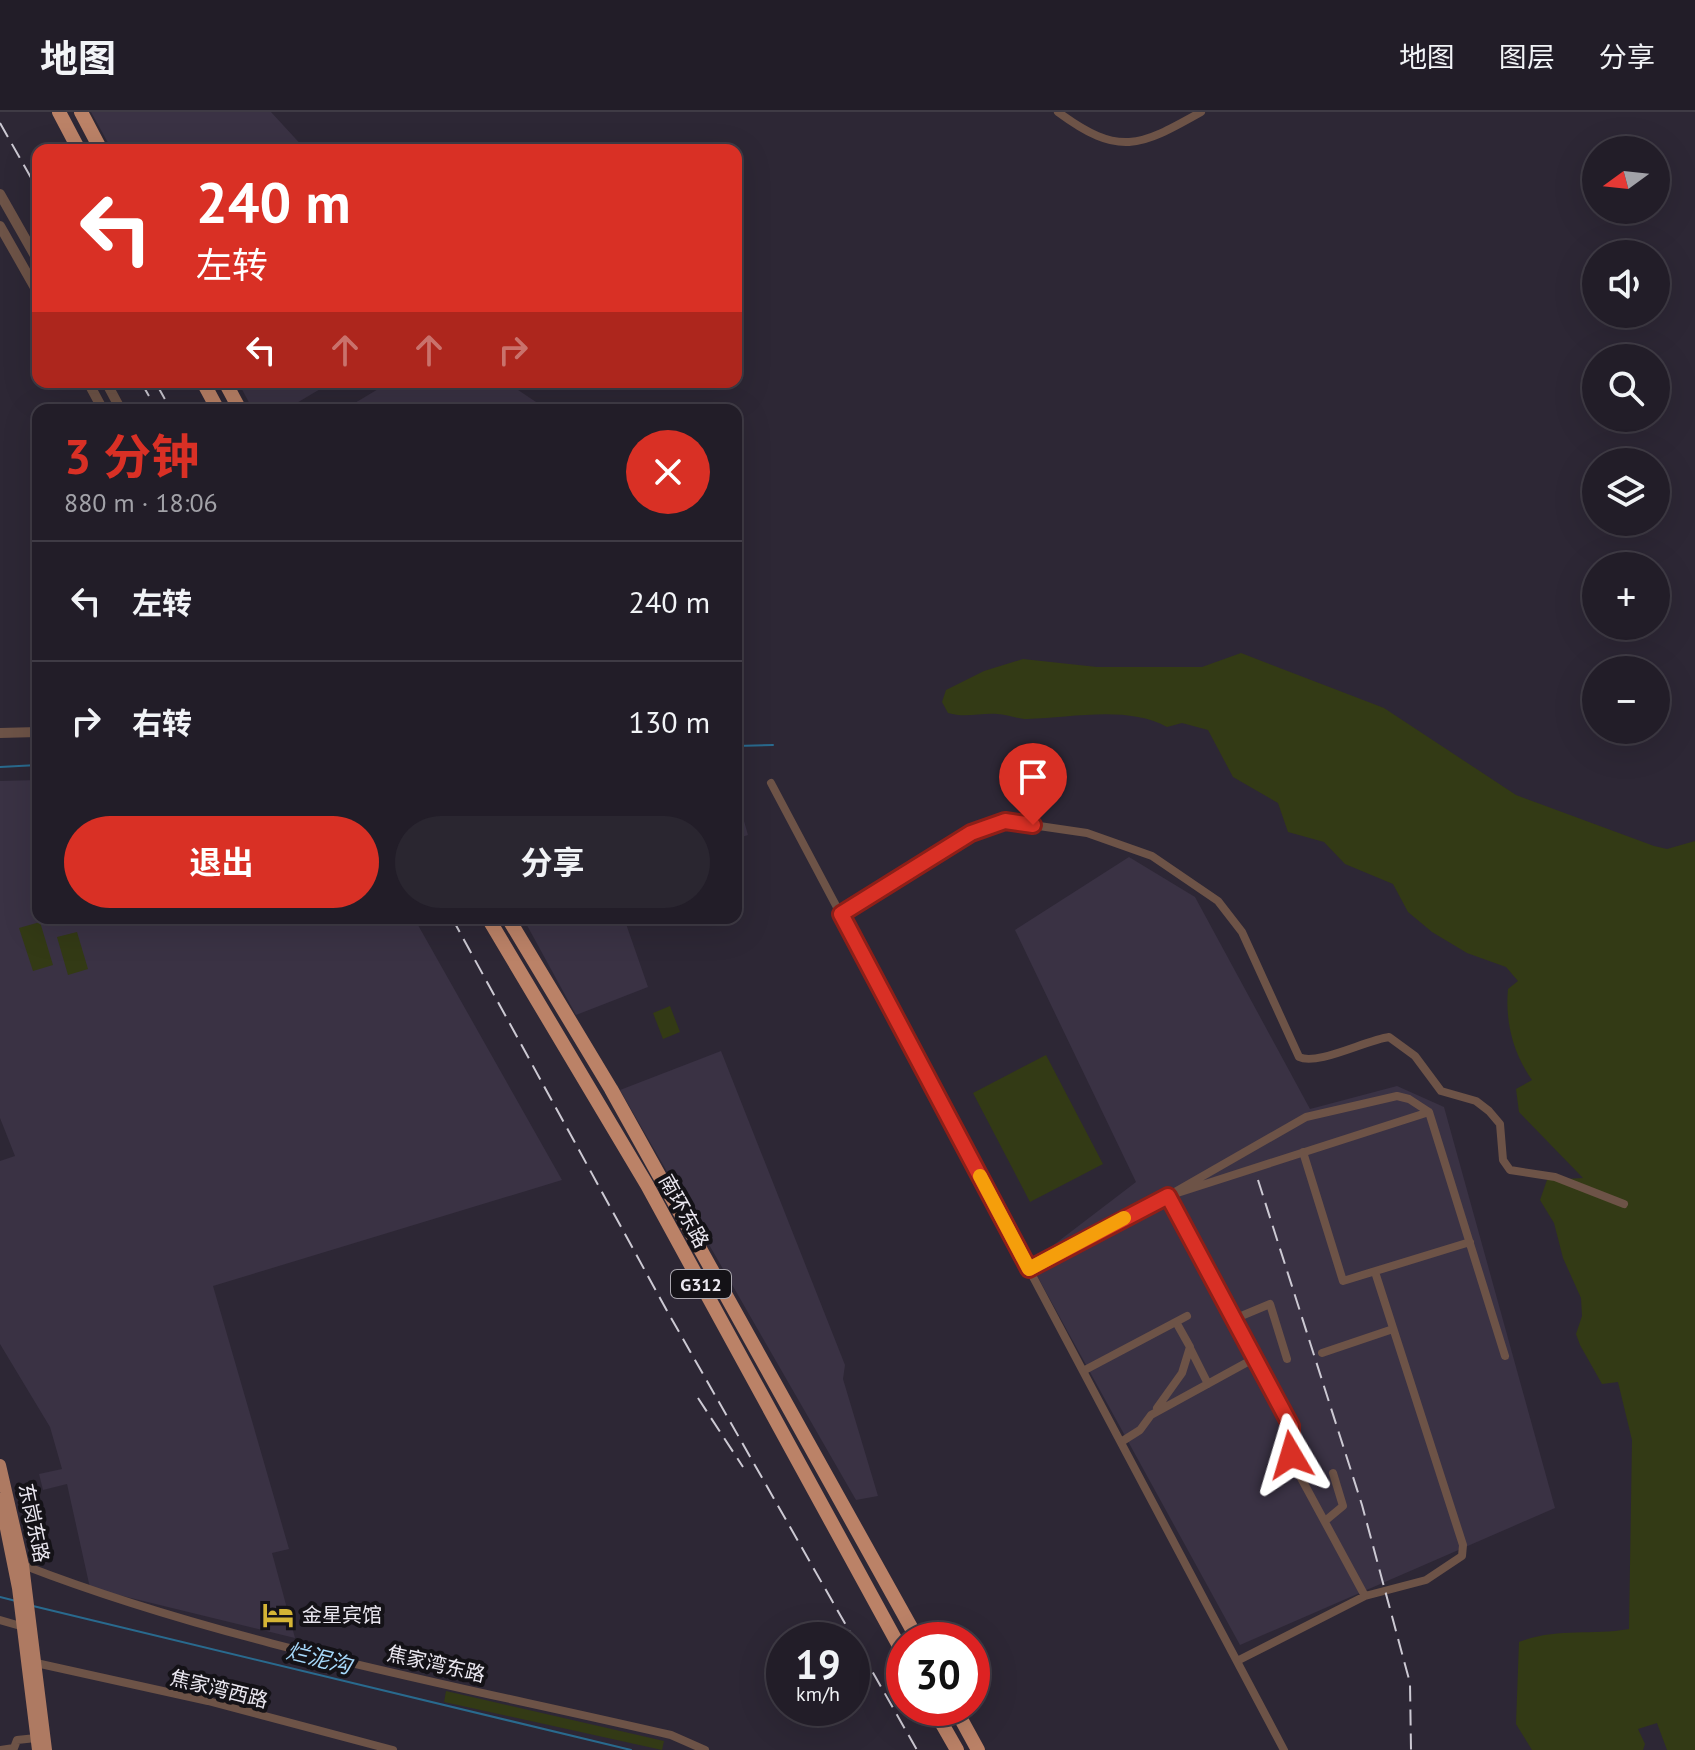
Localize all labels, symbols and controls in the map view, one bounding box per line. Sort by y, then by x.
text: 地图 [40,33,116,82]
text: 地图 [1399,38,1455,75]
text: 图层 [1499,38,1555,75]
text: 分享 [1599,38,1655,75]
north arrow [1582,136,1670,224]
map controls [1582,136,1670,744]
text: 240 m [196,166,351,238]
icon: left [64,176,168,280]
button: sound [1582,240,1670,328]
text: 左转 [196,241,268,288]
icon: left [239,328,283,372]
icon: ahead [323,328,367,372]
icon: ahead [407,328,451,372]
icon: right [491,328,535,372]
button: search [1582,344,1670,432]
text: 3 分钟 [64,425,199,487]
button: close [626,430,710,514]
button: layers [1582,448,1670,536]
text: 880 m · 18:06 [64,486,218,519]
button: + [1582,552,1670,640]
icon: left [64,579,108,623]
text: 240 m [629,582,710,621]
text: 左转 [132,583,192,622]
button: − [1582,656,1670,744]
icon: right [64,699,108,743]
text: 130 m [629,702,710,741]
text: 右转 [132,703,192,742]
pin [999,743,1067,825]
icon: arrive [1011,755,1055,799]
button: 退出 [64,816,379,908]
button: 分享 [395,816,710,908]
street label: 南环东路 [653,1170,715,1252]
road number: G312 [671,1270,731,1298]
position arrow [1249,1413,1333,1497]
street label: 东岗东路 [13,1481,55,1565]
hotel icon: 金星宾馆 [261,1598,295,1632]
place label: 金星宾馆 [302,1602,382,1628]
speed limit sign: 30 [886,1622,990,1726]
water label: 烂泥沟 [284,1636,356,1680]
text: 19 [795,1638,841,1690]
street label: 焦家湾东路 [384,1640,488,1688]
street label: 焦家湾西路 [167,1664,271,1714]
text: km/h [796,1681,840,1707]

